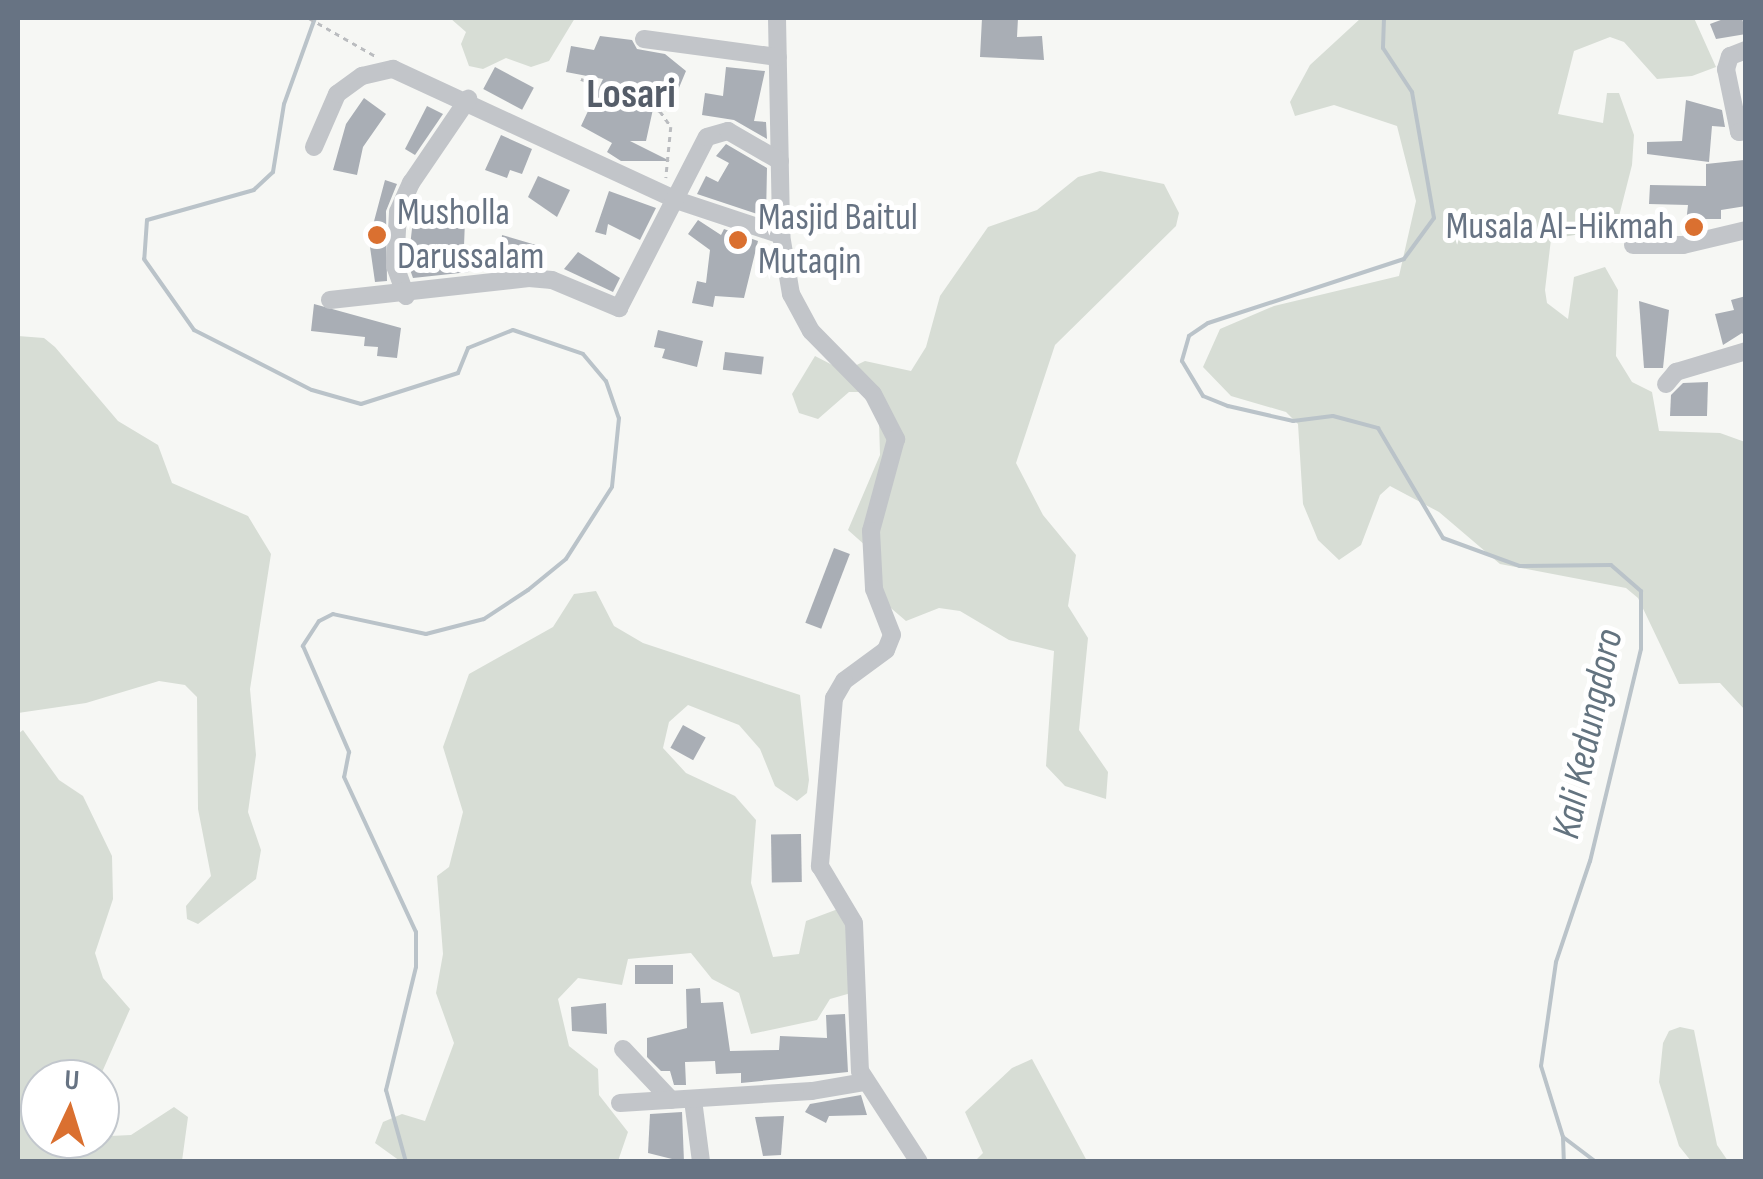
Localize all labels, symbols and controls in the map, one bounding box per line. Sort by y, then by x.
district label: Losari [586,70,676,120]
place label: Musholla Darussalam [397,190,544,280]
place label: Masjid Baitul Mutaqin [758,195,918,284]
place label: Musala Al-Hikmah [1446,204,1674,250]
marker: Musala Al-Hikmah [1683,216,1705,238]
marker: Musholla Darussalam [366,224,388,246]
marker: Masjid Baitul Mutaqin [727,229,749,251]
water label: Kali Kedungdoro [1542,625,1634,843]
north arrow [20,1059,120,1159]
text: U [64,1064,80,1098]

